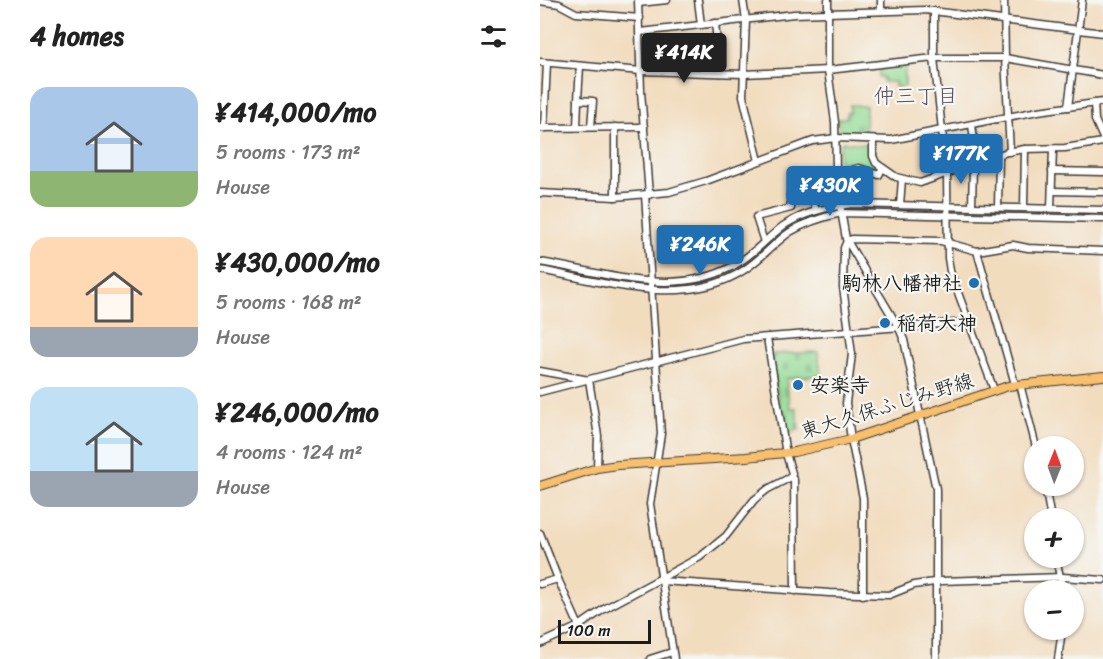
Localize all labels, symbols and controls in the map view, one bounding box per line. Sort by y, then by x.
text: 4 homes [30,13,124,59]
icon: filters [477,20,510,53]
pin: ¥414K [642,33,726,84]
text: ¥414K [656,35,712,70]
district label: 仲三丁目 [874,77,958,115]
text: ¥414,000/mo [216,89,376,135]
icon: home [78,111,150,183]
pin: ¥177K [919,134,1003,185]
text: 5 rooms · 173 m² [216,135,361,170]
text: ¥177K [934,136,988,171]
pin: ¥430K [788,166,872,217]
text: ¥430K [800,168,860,203]
text: House [216,170,270,205]
pin: ¥246K [658,225,742,276]
text: ¥246K [671,227,729,262]
text: ¥430,000/mo [216,239,380,285]
icon: home [78,261,150,333]
place label: 駒林八幡神社 [842,266,962,301]
marker: 駒林八幡神社 [967,276,981,290]
text: 5 rooms · 168 m² [216,285,362,320]
place label: 稲荷大神 [897,306,977,341]
marker: 稲荷大神 [878,316,892,330]
text: House [216,320,270,355]
street label: 東大久保ふじみ野線 [796,363,978,449]
place label: 安楽寺 [810,368,870,403]
marker: 安楽寺 [791,378,805,392]
text: ¥246,000/mo [216,389,379,435]
icon: home [78,411,150,483]
text: 4 rooms · 124 m² [216,435,363,470]
north arrow [1024,436,1084,496]
map controls [1024,436,1084,640]
text: House [216,470,270,505]
button: + [1024,508,1084,568]
button: − [1024,580,1084,640]
text: 100 m [567,616,611,645]
scale bar [558,617,651,644]

